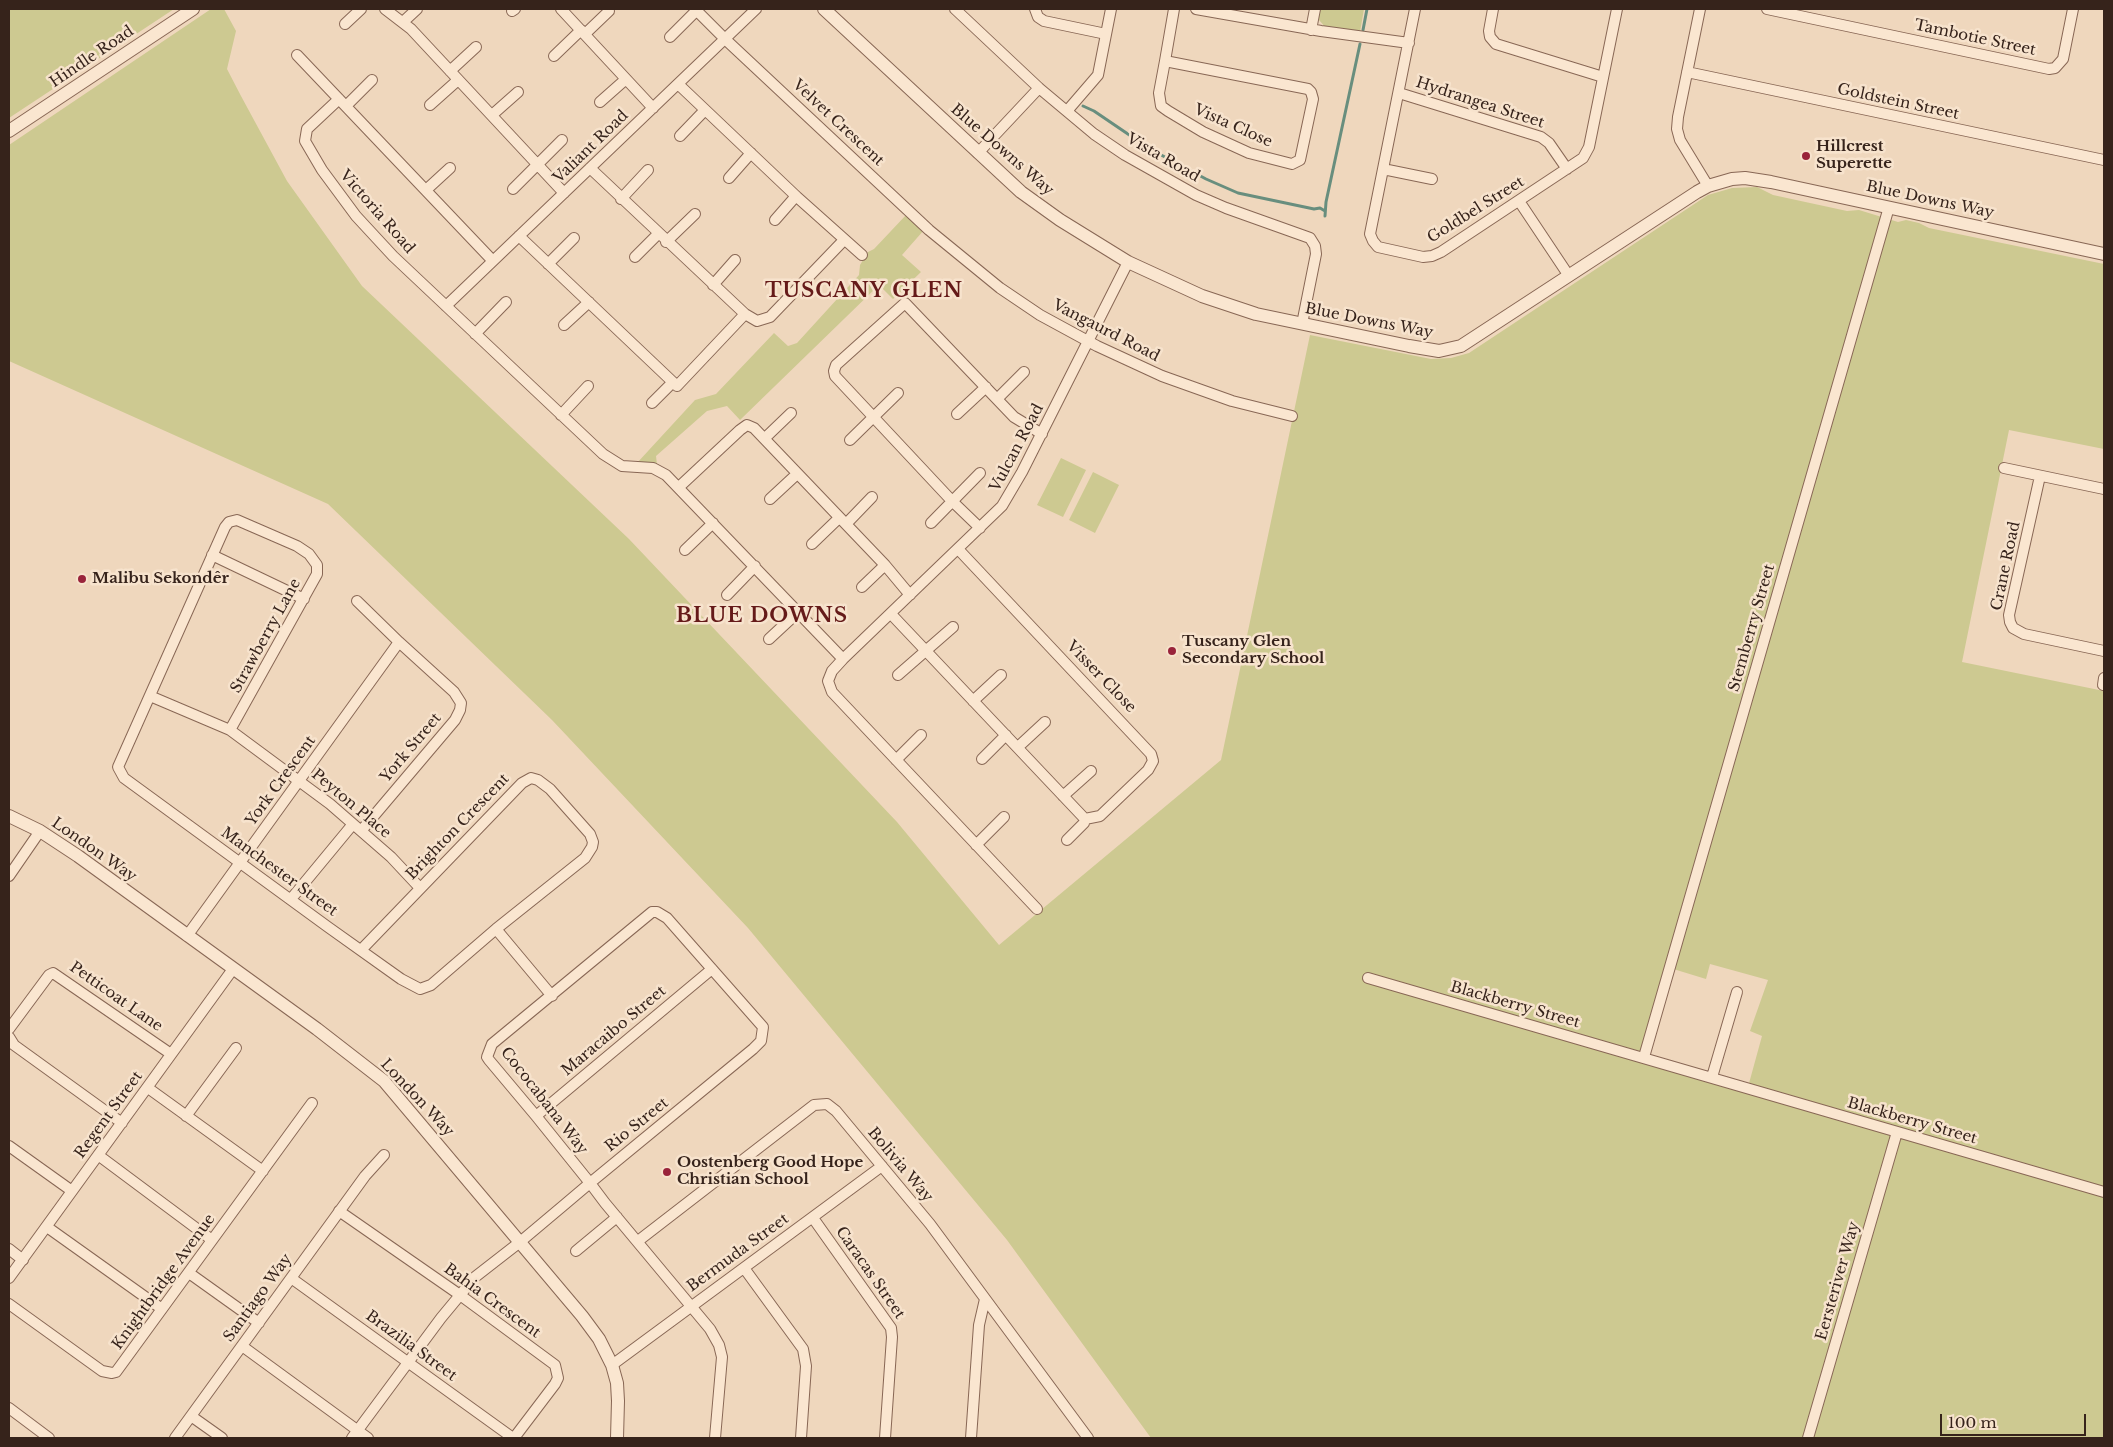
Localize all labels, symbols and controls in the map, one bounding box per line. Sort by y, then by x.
street label: Tambotie Street [1913,16,2037,60]
street label: Hindle Road [47,22,137,92]
street label: Hydrangea Street [1414,74,1546,132]
street label: Velvet Crescent [789,76,887,170]
street label: Goldstein Street [1836,80,1960,124]
street label: Blue Downs Way [947,100,1057,200]
street label: Vista Close [1191,101,1275,151]
street label: Valiant Road [550,107,632,187]
street label: Vista Road [1123,130,1203,186]
place label: Hillcrest Superette [1816,138,1892,173]
marker: Hillcrest Superette [1800,150,1812,162]
street label: Victoria Road [336,166,418,258]
street label: Goldbel Street [1424,173,1528,247]
street label: Blue Downs Way [1864,178,1996,222]
district label: TUSCANY GLEN [763,279,965,303]
street label: Vangaurd Road [1049,296,1163,366]
street label: Blue Downs Way [1303,300,1435,342]
street label: Vulcan Road [986,401,1048,495]
street label: Crane Road [1988,520,2024,612]
street label: Stemberry Street [1725,562,1779,694]
place label: Malibu Sekondêr [92,570,229,588]
marker: Malibu Sekondêr [76,573,88,585]
street label: Strawberry Lane [227,576,305,696]
district label: BLUE DOWNS [675,604,849,628]
place label: Tuscany Glen Secondary School [1182,633,1324,668]
street label: Visser Close [1062,637,1140,717]
marker: Tuscany Glen Secondary School [1166,645,1178,657]
street label: York Street [377,710,445,786]
street label: York Crescent [242,732,320,830]
street label: Peyton Place [308,766,394,842]
street label: Brighton Crescent [403,770,513,884]
street label: London Way [48,814,140,886]
street label: Manchester Street [217,824,341,920]
street label: Petticoat Lane [66,958,166,1036]
street label: Blackberry Street [1448,978,1582,1032]
street label: Maracaibo Street [558,982,670,1080]
street label: Cococabana Way [497,1044,591,1158]
street label: London Way [376,1055,458,1141]
street label: Regent Street [71,1068,147,1162]
street label: Rio Street [602,1094,672,1156]
street label: Blackberry Street [1845,1094,1979,1148]
street label: Bolivia Way [864,1124,936,1206]
place label: Oostenberg Good Hope Christian School [677,1154,863,1189]
marker: Oostenberg Good Hope Christian School [661,1166,673,1178]
street label: Bermuda Street [684,1210,792,1296]
street label: Knightbridge Avenue [109,1211,219,1353]
street label: Eersteriver Way [1812,1220,1864,1342]
street label: Caracas Street [832,1223,908,1323]
street label: Santiago Way [220,1251,296,1345]
street label: Bahia Crescent [440,1260,544,1342]
street label: Brazilia Street [362,1307,460,1385]
scale bar [1943,1404,2089,1436]
text: 100 m [1948,1413,1997,1432]

